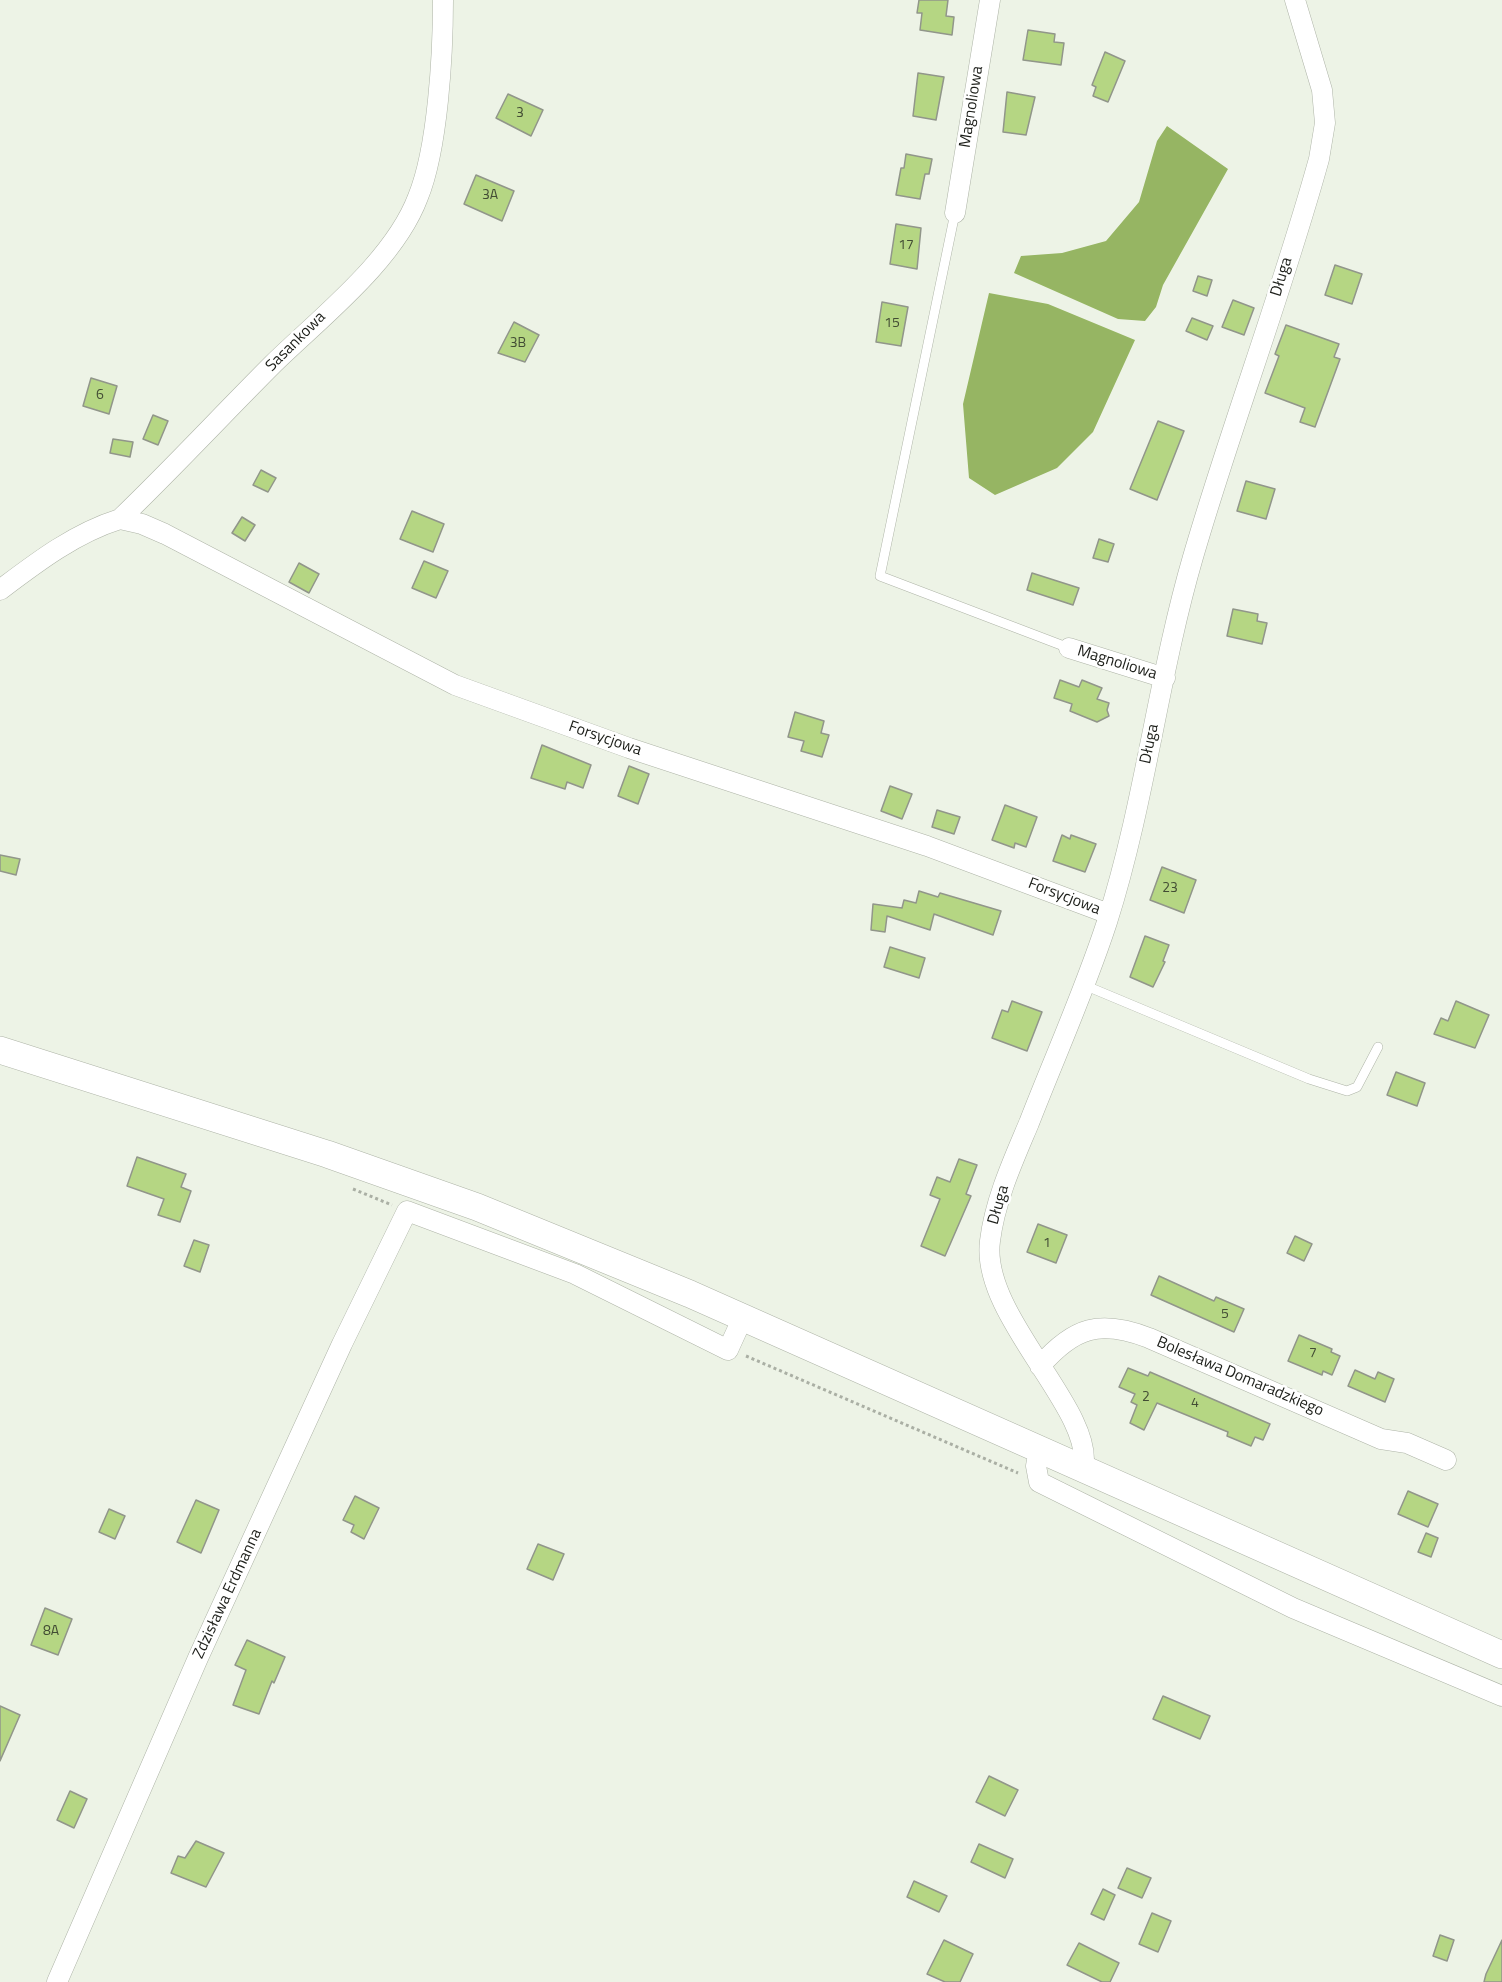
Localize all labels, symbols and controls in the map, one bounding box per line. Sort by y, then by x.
street label: Magnoliowa [956,65,988,149]
house number: 3 [516,106,524,122]
house number: 3A [482,188,498,204]
house number: 17 [898,238,914,254]
street label: Długa [1267,255,1297,299]
street label: Sasankowa [262,308,330,376]
house number: 15 [884,316,900,332]
house number: 3B [510,336,526,352]
house number: 6 [96,388,104,404]
street label: Magnoliowa [1075,642,1159,684]
street label: Forsycjowa [566,718,644,760]
street label: Długa [1136,722,1164,766]
street label: Forsycjowa [1025,874,1103,920]
house number: 23 [1162,881,1178,897]
street label: Długa [984,1183,1014,1227]
house number: 1 [1043,1236,1051,1252]
house number: 5 [1221,1307,1229,1323]
street label: Bolesława Domaradzkiego [1154,1333,1326,1421]
house number: 7 [1309,1346,1317,1362]
house number: 2 [1142,1390,1150,1406]
house number: 4 [1191,1396,1199,1412]
street label: Zdzisława Erdmanna [190,1526,266,1662]
house number: 8A [43,1624,59,1640]

